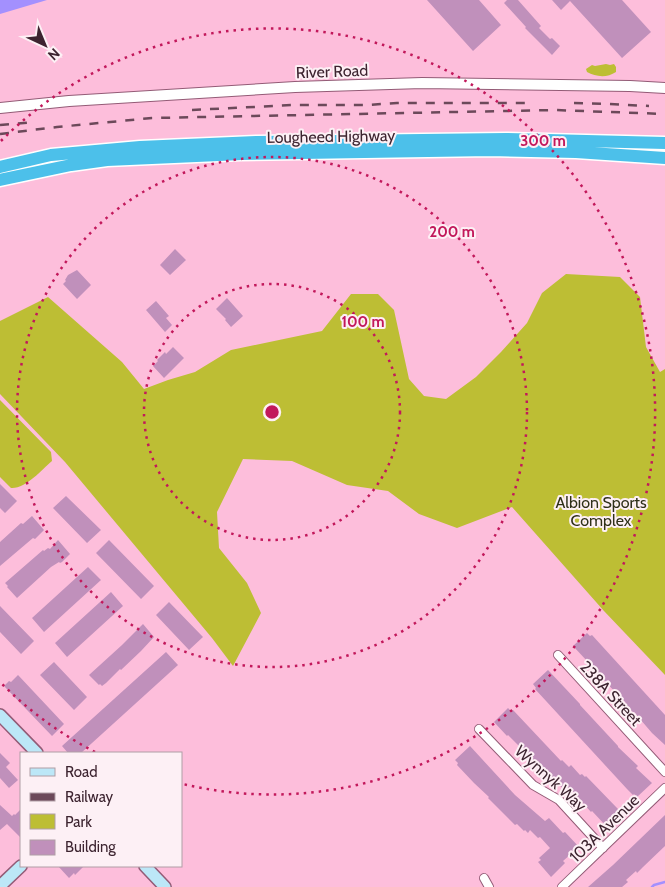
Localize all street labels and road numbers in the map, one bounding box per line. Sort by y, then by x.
street label: River Road [296,61,368,82]
street label: Lougheed Highway [267,126,395,147]
street label: 238A Street [576,657,646,730]
street label: Wynnyk Way [511,741,590,815]
street label: 103A Avenue [566,791,643,866]

